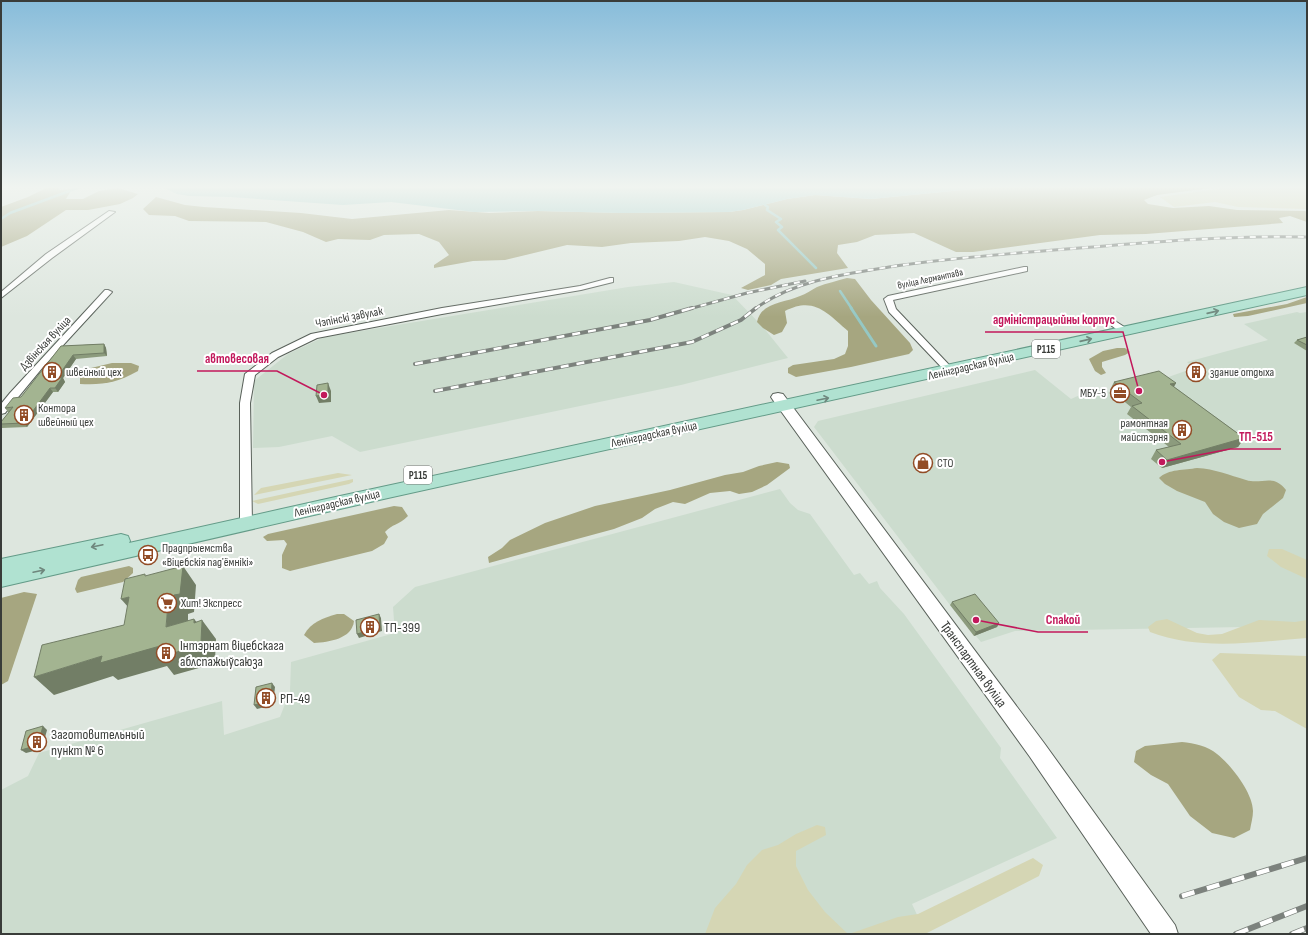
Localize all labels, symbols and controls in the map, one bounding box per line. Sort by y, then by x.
street label: вуліца Лермантава [896,266,964,292]
street label: Чэпінскі завулак [314,304,385,331]
callout: адміністрацыйны корпус [985,307,1123,332]
one-way arrow [1207,308,1220,316]
text: адміністрацыйны корпус [993,312,1116,328]
street label: Дзвінская вуліца [16,313,74,374]
one-way arrow [1080,336,1093,344]
road number: Р115 [1032,340,1060,358]
callout: автовесовая [197,346,277,371]
street label: Ленінградская вуліца [926,349,1016,384]
text: автовесовая [205,351,269,367]
building icon: швейный цех [41,361,63,383]
building icon: здание отдыха [1185,361,1207,383]
place label: швейный цех [66,365,122,380]
place label: здание отдыха [1210,365,1275,380]
office icon: МБУ-5 [1109,382,1131,404]
place label: МБУ-5 [1080,386,1106,401]
one-way arrow [816,394,829,402]
place label: Контора швейный цех [38,401,94,430]
building icon: Контора швейный цех [13,404,35,426]
place label: рамонтная майстэрня [1121,416,1168,445]
street label: Ленінградская вуліца [609,418,699,451]
building icon: рамонтная майстэрня [1171,419,1193,441]
callout: ТП-515 [1230,424,1281,449]
text: ТП-515 [1239,429,1273,445]
shop icon: СТО [912,452,934,474]
place label: СТО [937,456,953,471]
road number: Р115 [404,466,432,484]
street label: Ленінградская вуліца [292,486,382,521]
place label: Прадпрыемства «Віцебскія падʼёмнікі» [162,541,253,570]
one-way arrow [91,542,104,550]
bus stop icon: Прадпрыемства «Віцебскія падʼёмнікі» [137,544,159,566]
one-way arrow [32,567,45,575]
supermarket icon: Хит! Экспресс [156,592,178,614]
place label: Хит! Экспресс [180,596,242,611]
callout: Спакой [1038,607,1088,632]
text: Спакой [1046,612,1081,628]
building icon: ТП-399 [359,616,381,638]
street label: Транспартная вуліца [937,618,1011,711]
place label: ТП-399 [384,619,420,636]
place label: Інтэрнат віцебскага аблспажыўсаюза [180,637,284,670]
building icon: Інтэрнат віцебскага аблспажыўсаюза [155,642,177,664]
building icon: РП-49 [255,687,277,709]
place label: РП-49 [280,690,310,707]
place label: Заготовительный пункт № 6 [51,726,145,759]
building icon: Заготовительный пункт № 6 [26,731,48,753]

